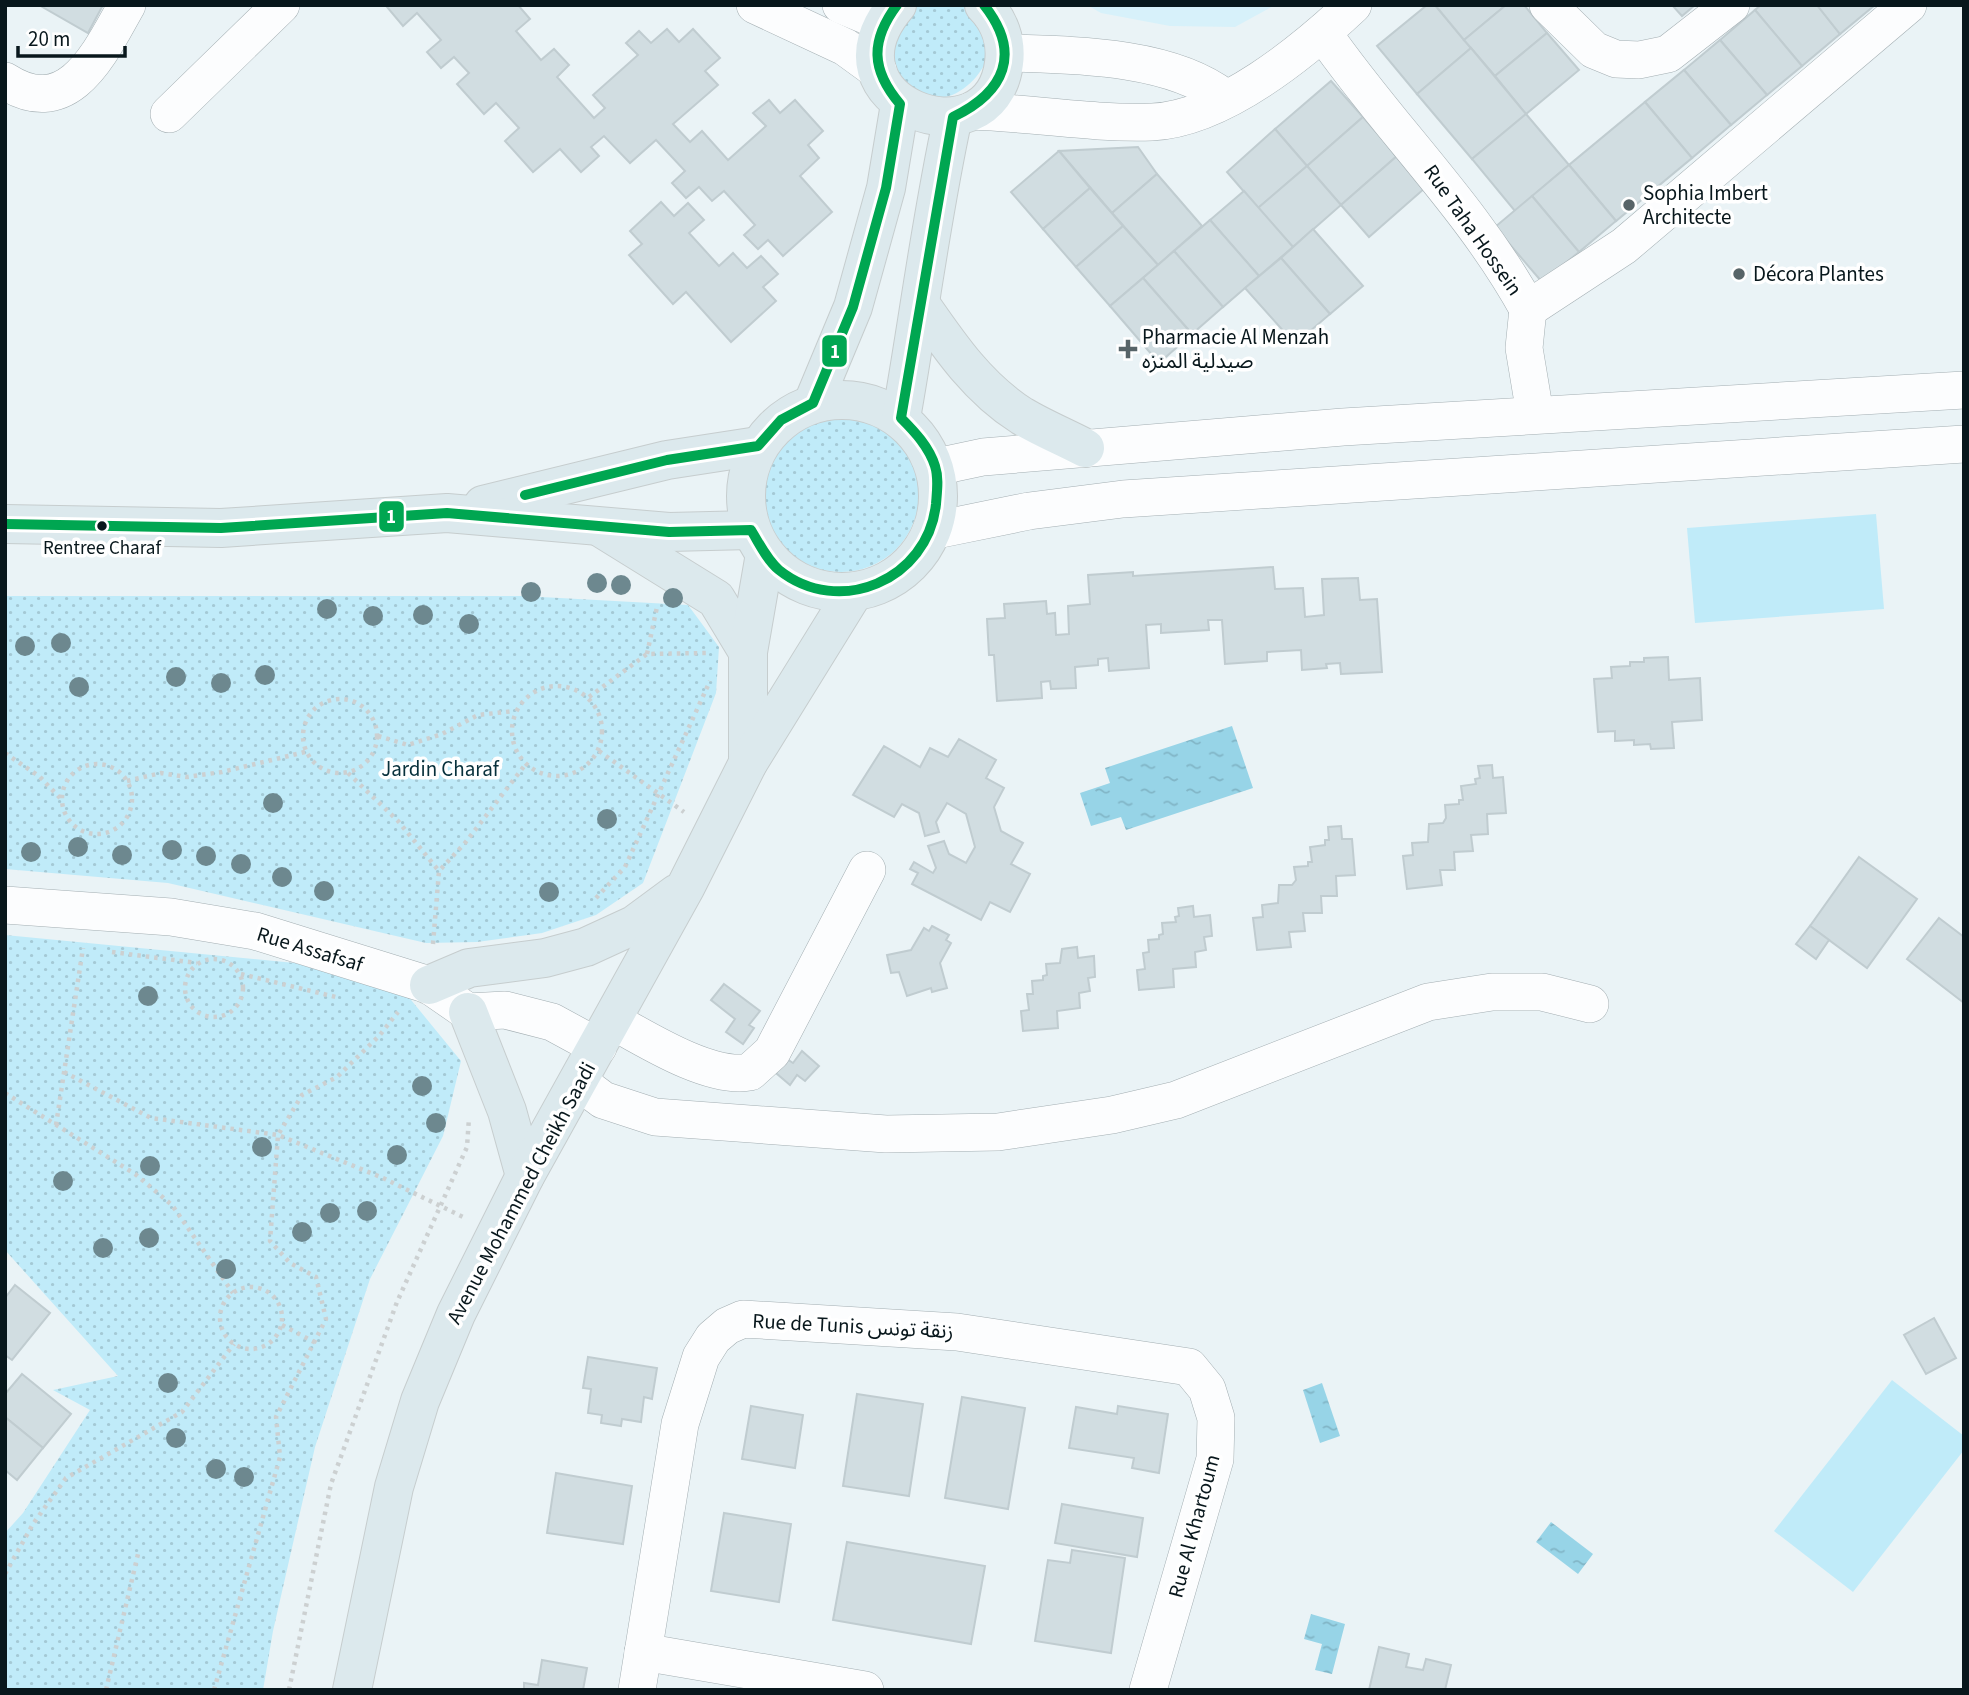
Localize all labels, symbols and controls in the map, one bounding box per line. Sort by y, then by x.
scale bar [18,14,124,58]
text: 20 m [28,24,70,54]
street label: Rue Taha Hossein [1416,158,1530,302]
place label: Sophia Imbert Architecte [1643,178,1768,232]
marker: Sophia Imbert Architecte [1621,197,1637,213]
place label: Décora Plantes [1753,259,1884,289]
marker: Décora Plantes [1731,266,1747,282]
place label: Pharmacie Al Menzah صيدلية المنزه [1142,322,1329,376]
line badge: 1 [821,334,848,368]
text: 1 [830,339,840,366]
marker: Pharmacie Al Menzah صيدلية المنزه [1120,341,1136,357]
line badge: 1 [378,500,405,533]
text: 1 [386,504,396,531]
marker: Rentree Charaf [95,519,109,533]
place label: Rentree Charaf [43,535,162,562]
park label: Jardin Charaf [381,754,500,784]
street label: Rue Assafsaf [253,919,368,980]
street label: Avenue Mohammed Cheikh Saadi [439,1057,603,1329]
street label: Rue de Tunis زنقة تونس [752,1306,954,1346]
street label: Rue Al Khartoum [1160,1451,1228,1601]

